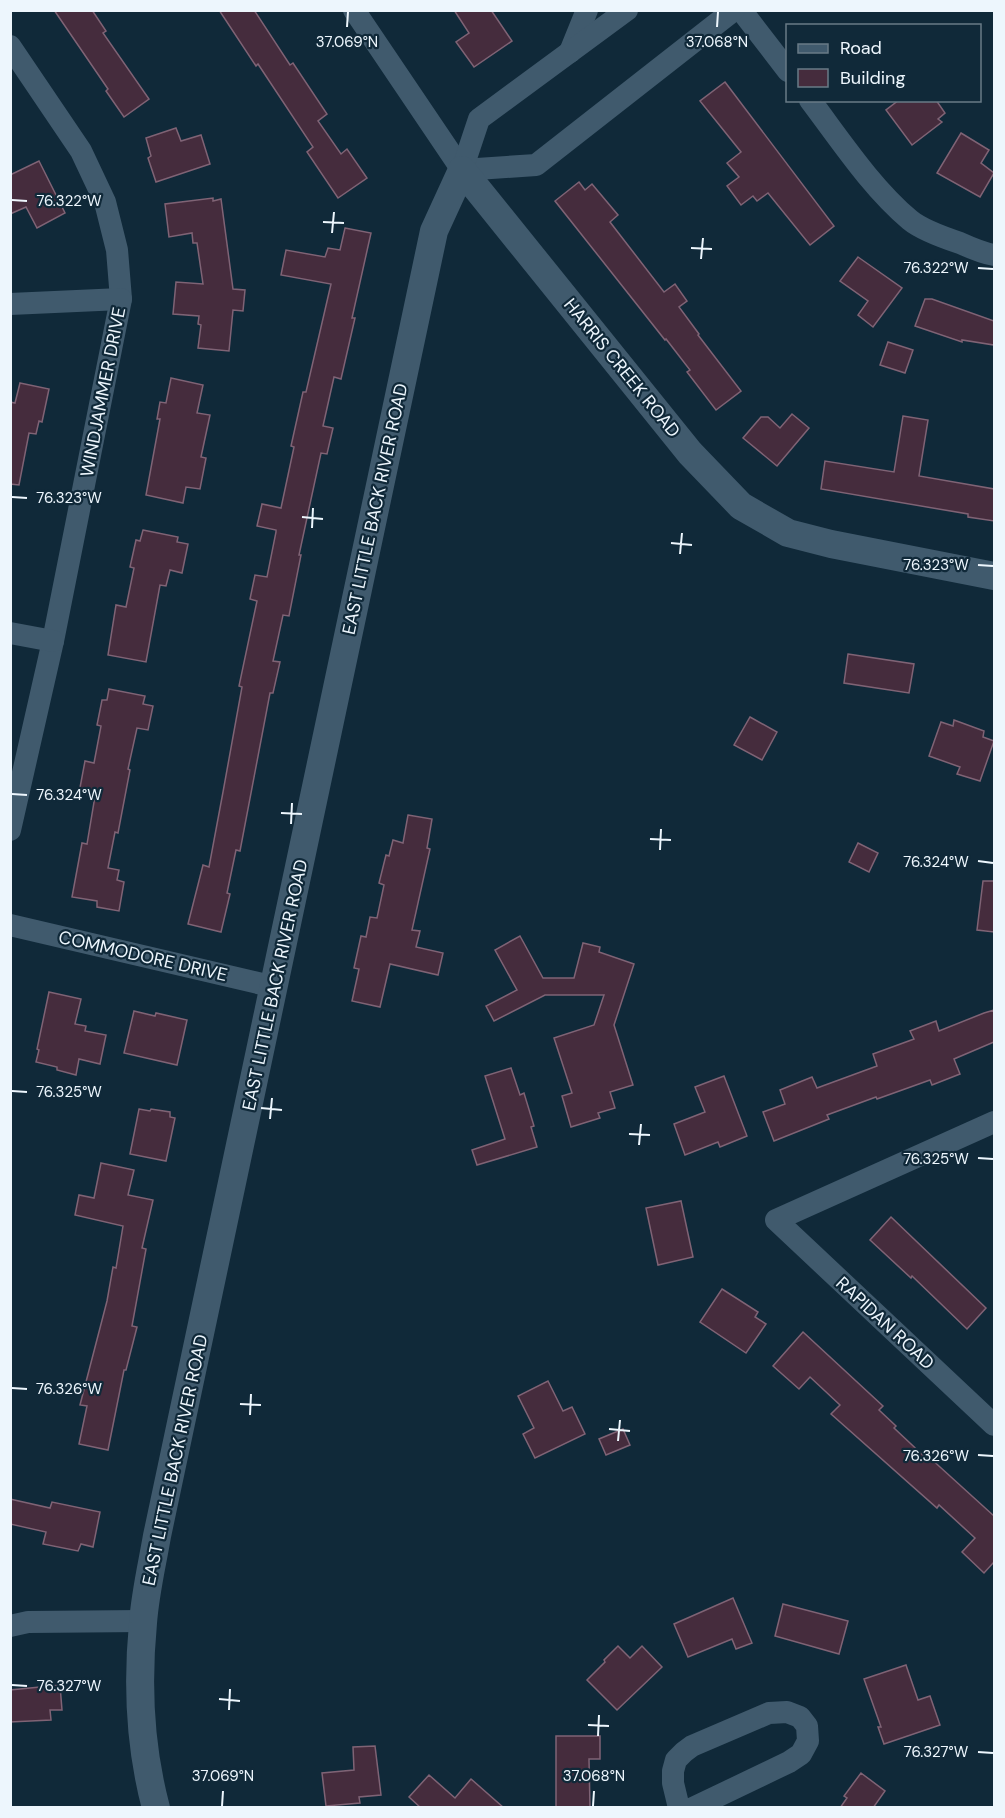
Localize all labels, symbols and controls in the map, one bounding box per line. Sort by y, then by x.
legend [786,24,981,102]
text: 37.069°N [316,32,378,52]
text: 37.068°N [686,32,748,52]
text: Road [840,36,882,60]
text: Building [840,66,905,90]
text: 76.322°W [36,191,102,211]
text: 76.322°W [903,258,969,278]
street label: HARRIS CREEK ROAD [558,293,686,443]
street label: WINDJAMMER DRIVE [75,305,131,479]
street label: EAST LITTLE BACK RIVER ROAD [337,381,413,637]
text: 76.323°W [36,488,102,508]
text: 76.323°W [903,555,969,575]
text: 76.324°W [36,785,102,805]
text: 76.324°W [903,852,969,872]
street label: EAST LITTLE BACK RIVER ROAD [237,857,313,1113]
street label: COMMODORE DRIVE [56,925,230,987]
text: 76.325°W [36,1082,102,1102]
text: 76.325°W [903,1149,969,1169]
street label: RAPIDAN ROAD [831,1271,939,1375]
street label: EAST LITTLE BACK RIVER ROAD [137,1332,213,1588]
text: 76.326°W [36,1379,102,1399]
text: 76.326°W [903,1446,969,1466]
text: 76.327°W [37,1676,102,1696]
text: 76.327°W [904,1742,969,1762]
text: 37.069°N [192,1766,254,1786]
text: 37.068°N [563,1766,625,1786]

